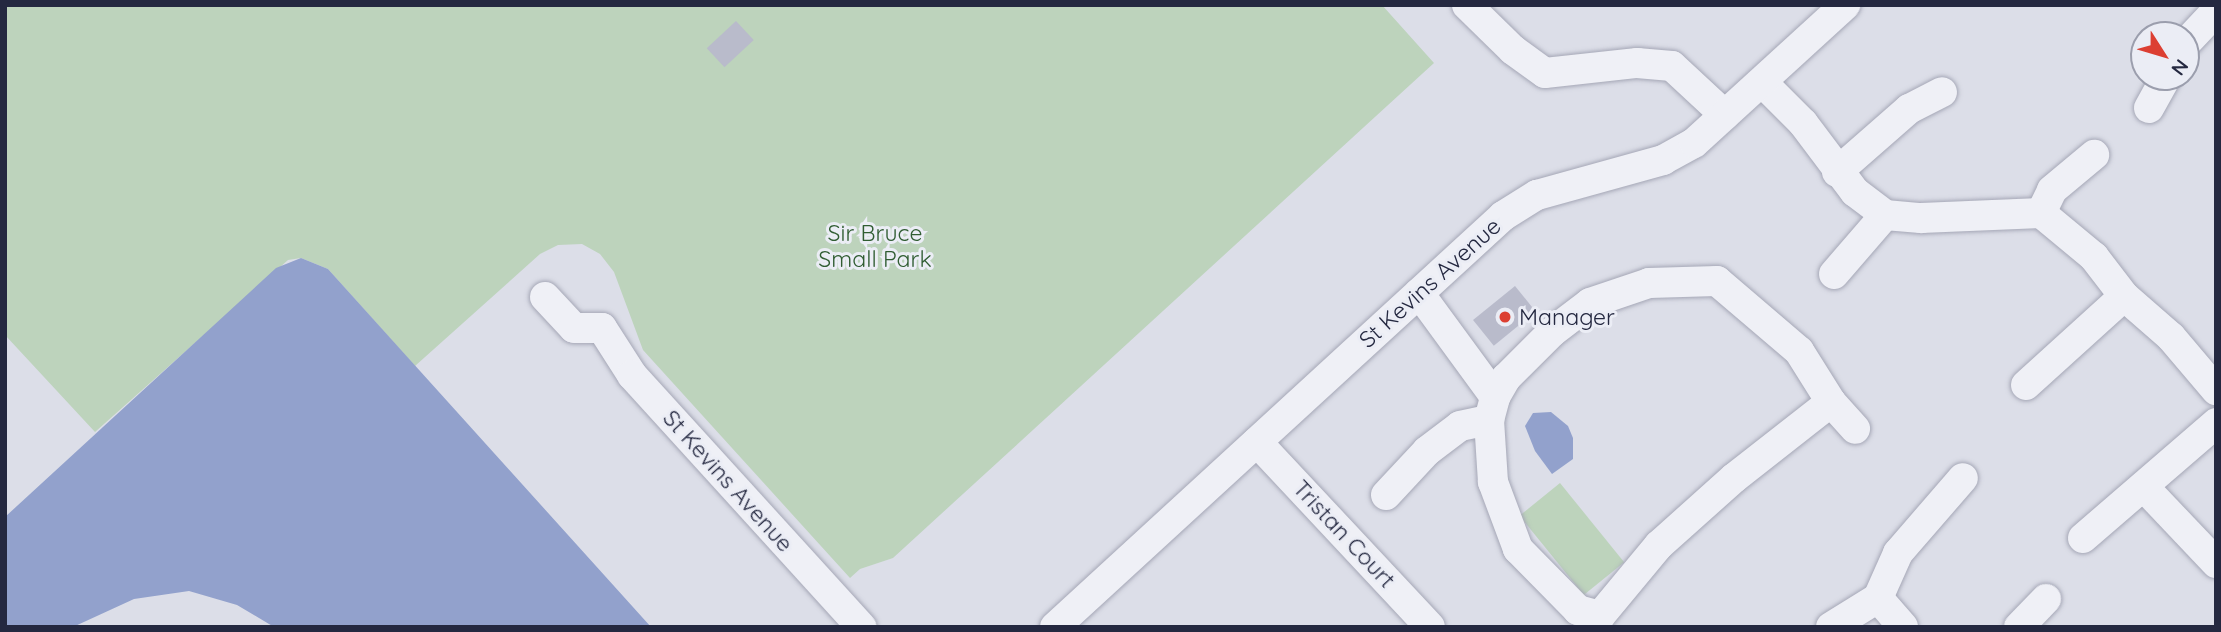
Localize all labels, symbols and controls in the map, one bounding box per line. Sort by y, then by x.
north arrow [2130,21,2200,91]
text: N [2166,55,2194,80]
street label: St Kevins Avenue [1353,212,1507,354]
park label: Sir Bruce Small Park [818,219,932,273]
place label: Manager [1519,303,1615,331]
marker: Manager [1497,309,1513,325]
street label: St Kevins Avenue [657,404,799,558]
street label: Tristan Court [1287,474,1401,594]

